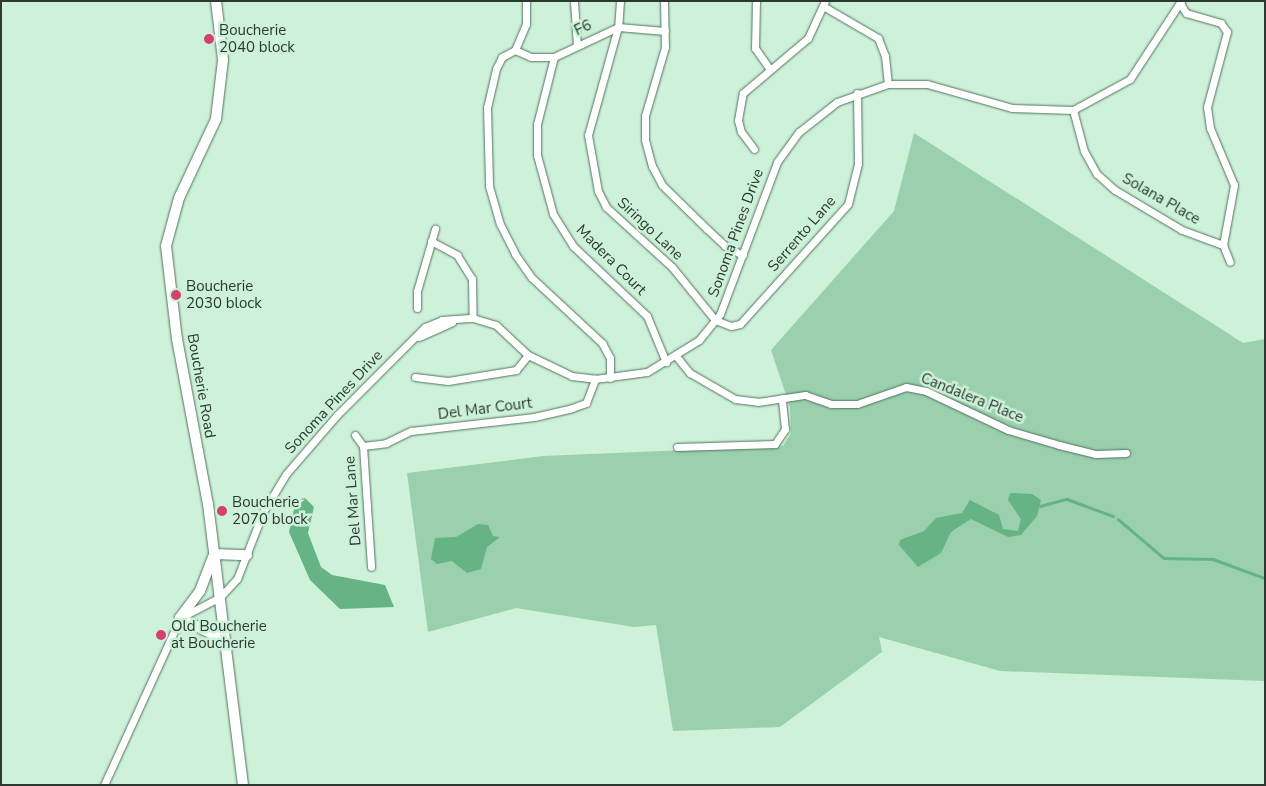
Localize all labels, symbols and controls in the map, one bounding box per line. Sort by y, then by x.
street label: F6 [571,16,595,40]
place label: Boucherie 2040 block [219,21,295,56]
marker: Boucherie 2040 block [203,33,215,45]
street label: Sonoma Pines Drive [704,166,768,300]
street label: Solana Place [1119,169,1203,229]
street label: Serrento Lane [764,193,840,275]
street label: Siringo Lane [613,194,687,264]
street label: Madera Court [572,221,650,299]
place label: Boucherie 2030 block [186,277,262,312]
marker: Boucherie 2030 block [170,289,182,301]
street label: Boucherie Road [183,332,219,440]
street label: Sonoma Pines Drive [281,346,387,458]
street label: Candalera Place [918,369,1026,427]
street label: Del Mar Court [437,394,533,424]
street label: Del Mar Lane [341,455,365,547]
place label: Boucherie 2070 block [232,493,308,528]
marker: Boucherie 2070 block [216,505,228,517]
place label: Old Boucherie at Boucherie [171,617,267,652]
marker: Old Boucherie at Boucherie [155,629,167,641]

